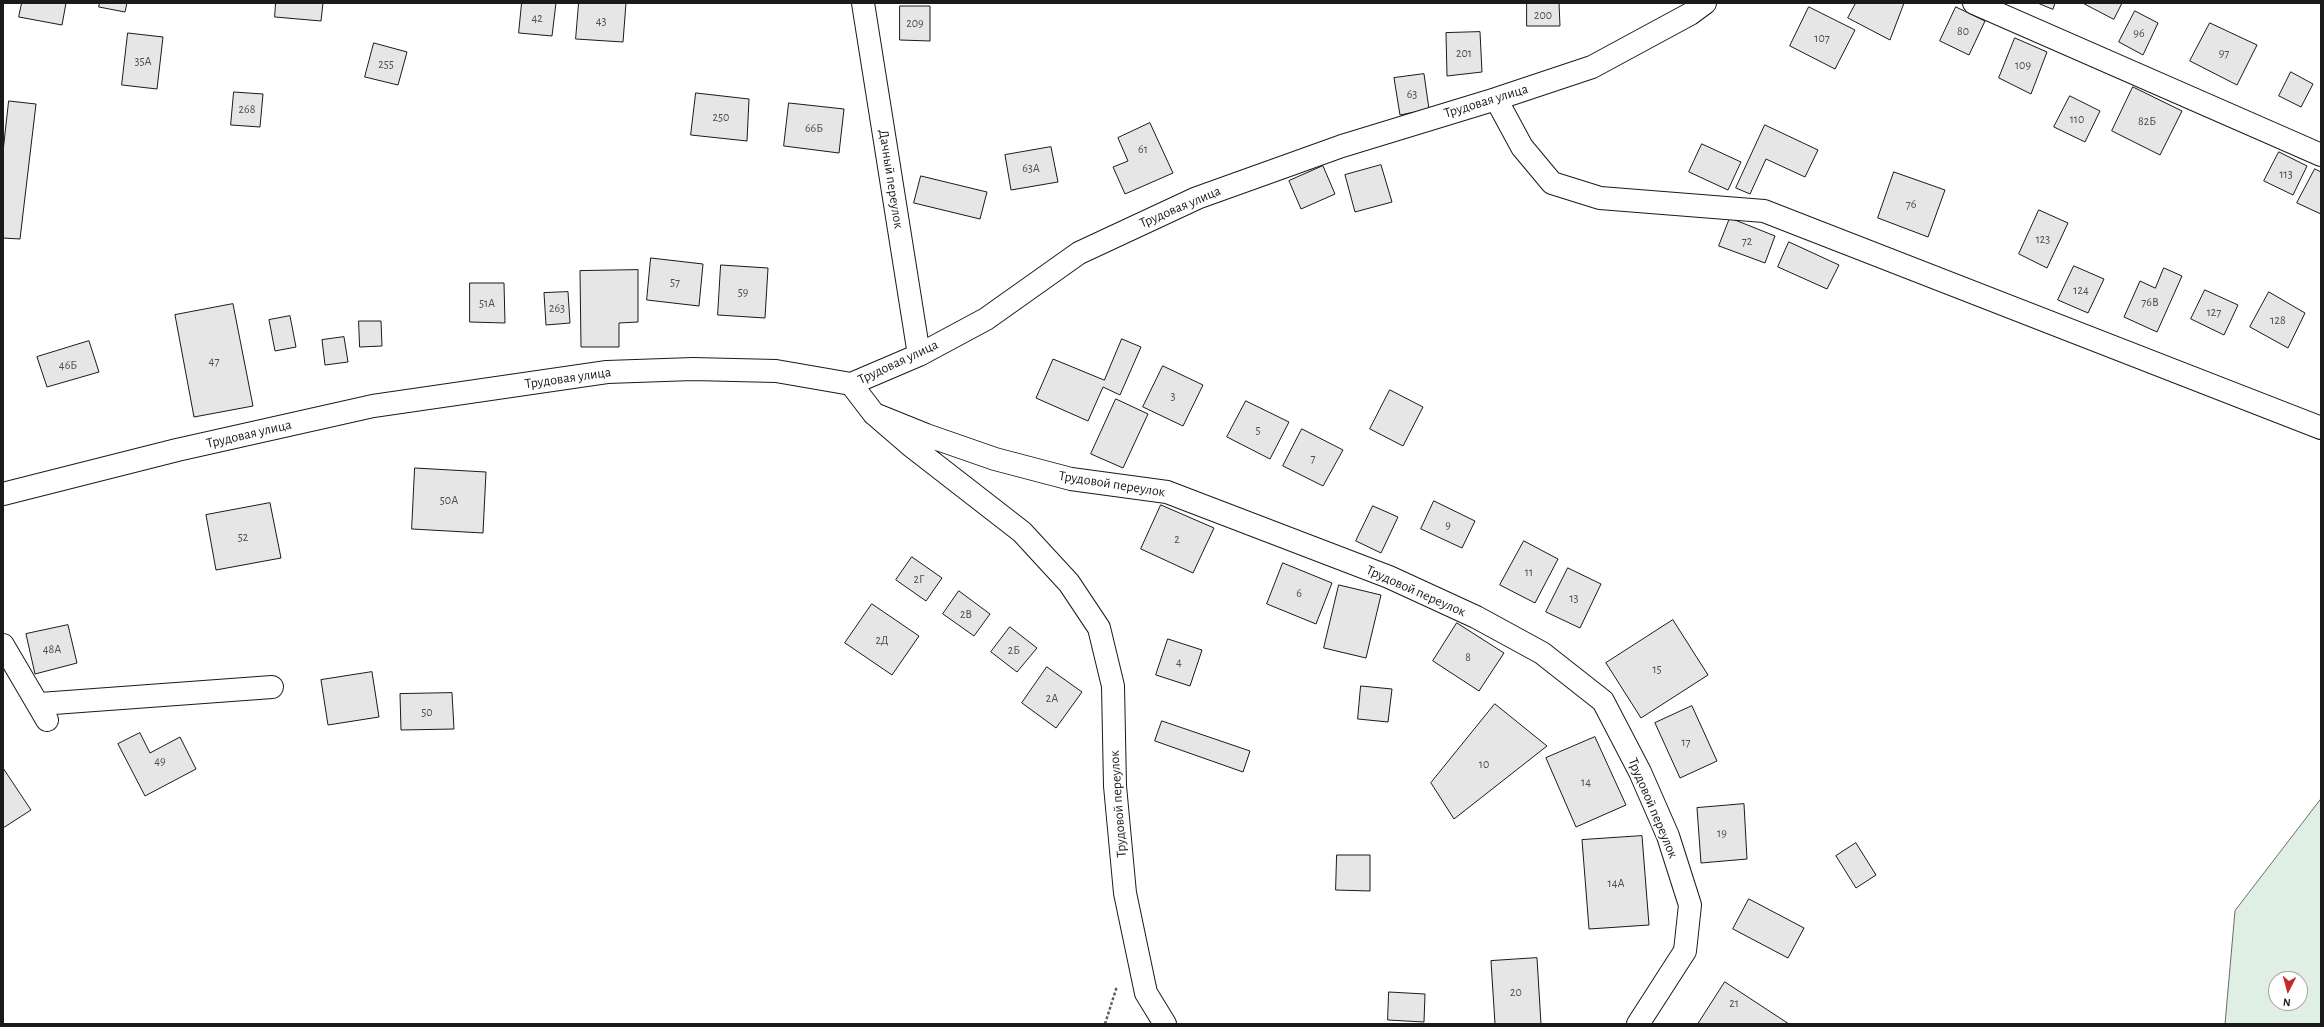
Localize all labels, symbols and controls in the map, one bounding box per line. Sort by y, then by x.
house number: 200 [1534,8,1552,22]
house number: 42 [531,11,543,25]
house number: 43 [596,14,606,28]
house number: 209 [906,16,924,30]
house number: 80 [1957,24,1969,38]
house number: 96 [2133,26,2145,40]
house number: 107 [1814,31,1830,45]
house number: 201 [1456,46,1472,60]
house number: 97 [2219,46,2229,60]
house number: 35А [134,54,152,68]
house number: 255 [378,57,394,71]
house number: 109 [2015,58,2031,72]
street label: Трудовая улица [1442,80,1530,122]
house number: 63 [1407,87,1417,101]
house number: 268 [239,102,255,116]
house number: 250 [713,110,729,124]
house number: 110 [2070,112,2084,126]
house number: 82Б [2138,114,2156,128]
house number: 66Б [805,121,823,135]
street label: Дачный переулок [875,128,907,230]
house number: 61 [1138,142,1148,156]
house number: 63А [1022,161,1040,175]
house number: 113 [2279,167,2293,181]
street label: Трудовая улица [1137,182,1223,232]
house number: 76 [1906,197,1916,211]
house number: 123 [2036,232,2050,246]
house number: 72 [1742,234,1752,248]
house number: 57 [670,275,680,289]
house number: 124 [2073,283,2089,297]
house number: 59 [738,285,748,299]
house number: 76В [2141,295,2159,309]
house number: 51А [479,296,495,310]
house number: 263 [549,301,565,315]
house number: 127 [2207,305,2221,319]
house number: 128 [2270,313,2286,327]
street label: Трудовая улица [855,336,941,388]
house number: 47 [209,354,219,368]
house number: 46Б [59,358,77,372]
street label: Трудовая улица [524,364,612,392]
house number: 3 [1171,389,1175,403]
street label: Трудовая улица [205,416,293,452]
house number: 5 [1255,423,1261,437]
house number: 7 [1310,451,1316,465]
street label: Трудовой переулок [1058,467,1166,501]
house number: 50А [440,493,458,507]
house number: 9 [1445,518,1451,532]
house number: 52 [238,530,248,544]
house number: 2 [1174,532,1180,546]
street label: Трудовой переулок [1364,561,1468,621]
house number: 11 [1525,565,1533,579]
house number: 2Г [914,572,924,586]
house number: 6 [1296,586,1302,600]
house number: 13 [1569,591,1579,605]
house number: 2В [960,607,972,621]
house number: 2Д [875,633,889,647]
house number: 48А [43,642,61,656]
house number: 2Б [1008,643,1020,657]
house number: 8 [1465,650,1471,664]
house number: 4 [1176,655,1182,669]
house number: 15 [1652,662,1662,676]
house number: 2А [1046,691,1058,705]
house number: 50 [421,705,433,719]
house number: 17 [1681,735,1691,749]
street label: Трудовой переулок [1106,750,1130,858]
house number: 49 [154,754,166,768]
street label: Трудовой переулок [1624,755,1682,861]
house number: 10 [1479,757,1489,771]
house number: 14 [1581,775,1591,789]
house number: 19 [1717,826,1727,840]
house number: 14А [1608,876,1624,890]
north arrow [2268,971,2308,1011]
house number: 20 [1510,985,1522,999]
house number: 21 [1729,996,1739,1010]
text: N [2282,997,2291,1008]

